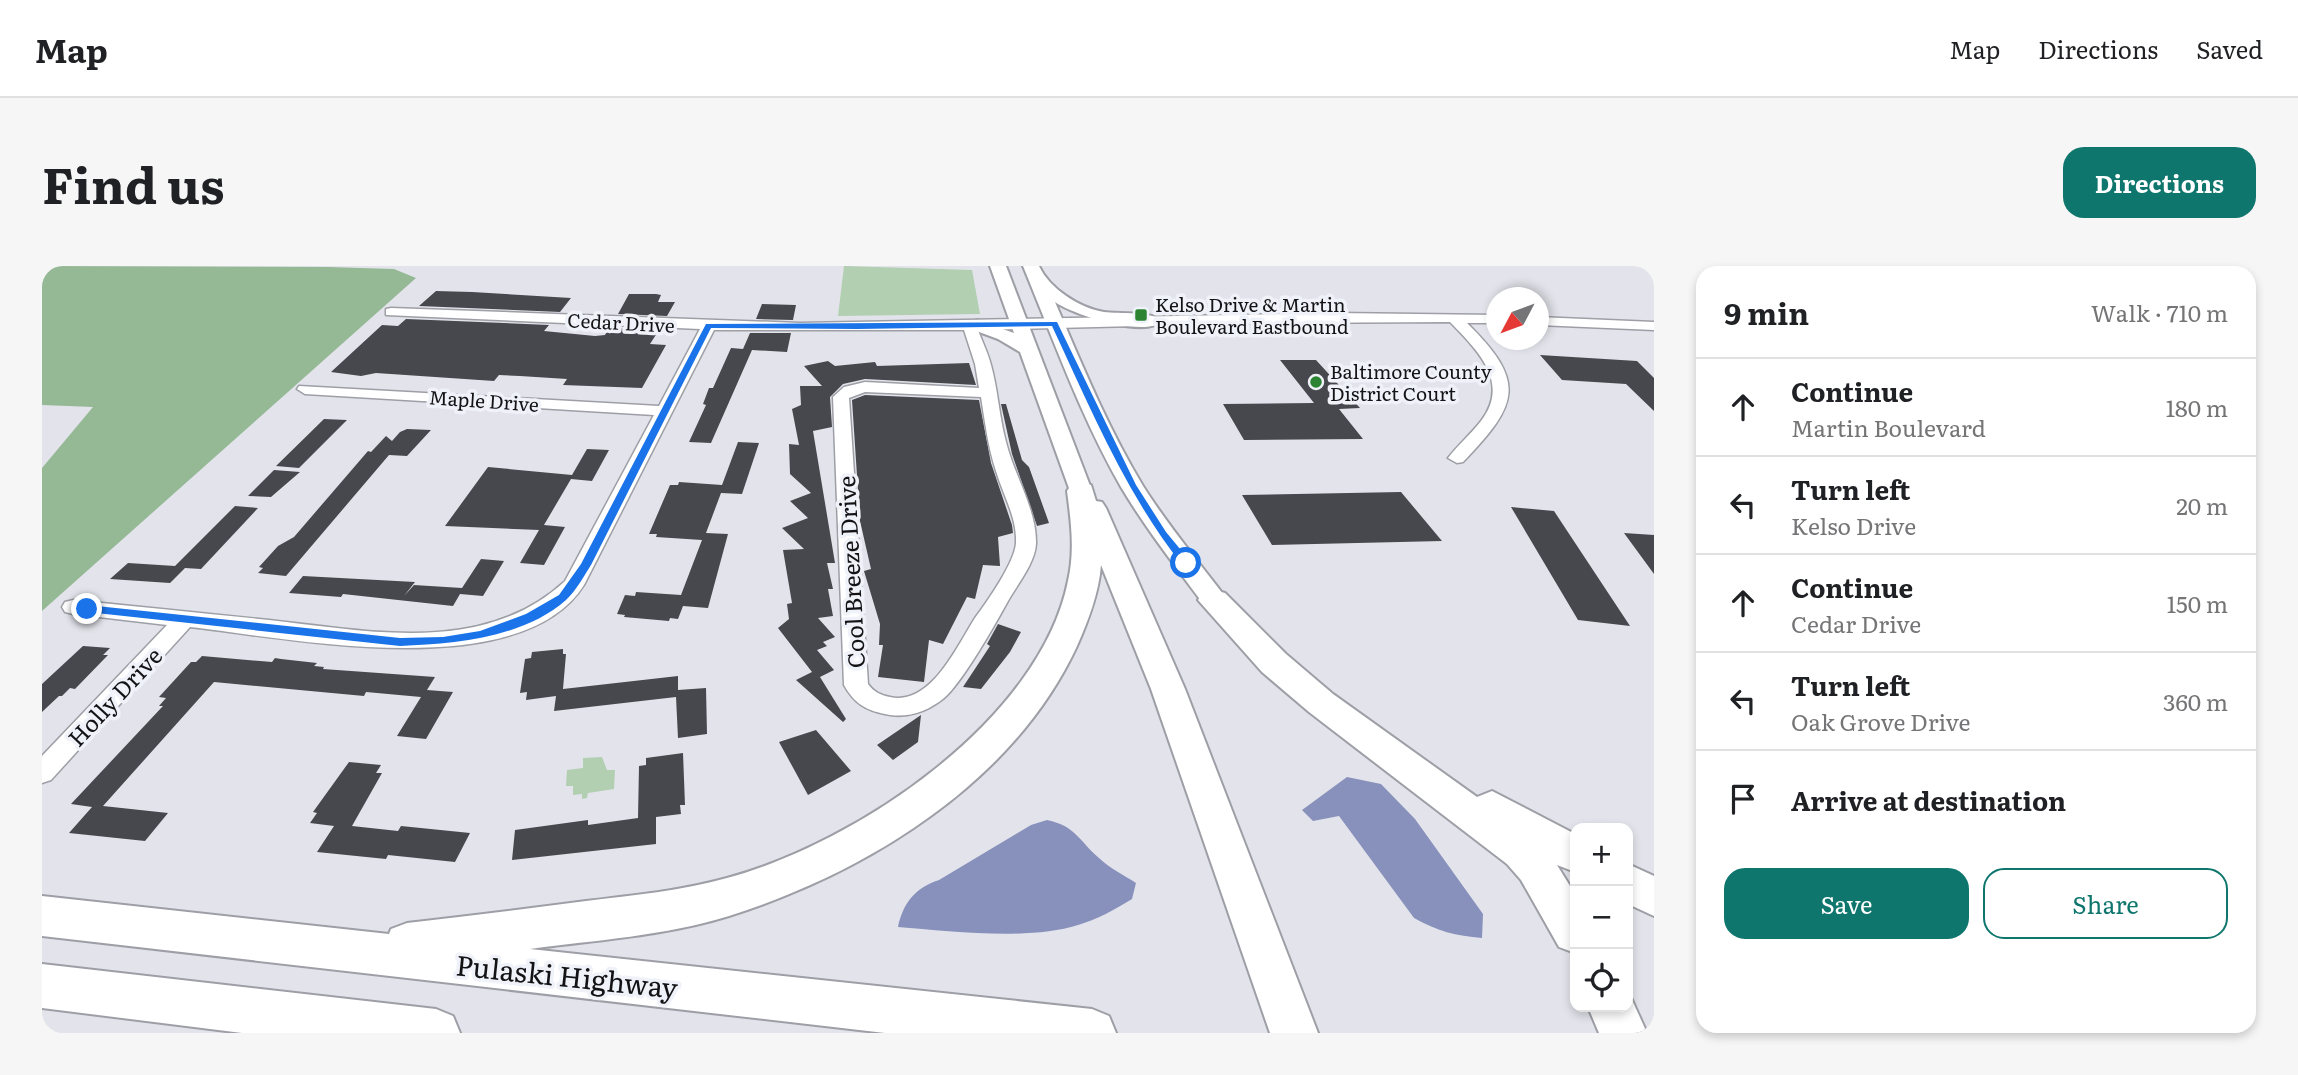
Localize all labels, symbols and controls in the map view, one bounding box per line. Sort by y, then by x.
text: Map [35,24,108,73]
text: Map [1949,31,2000,66]
text: Directions [2038,31,2158,66]
text: Saved [2196,31,2263,66]
text: Find us [42,146,225,219]
button: Directions [2063,147,2256,218]
north arrow [1486,287,1549,350]
place label: Kelso Drive & Martin Boulevard Eastbound [1155,290,1349,340]
text: 9 min [1724,290,1809,334]
text: Walk · 710 m [2091,295,2228,329]
street label: Cedar Drive [567,305,676,339]
marker: Kelso Drive & Martin Boulevard Eastbound [1133,307,1149,323]
place label: Baltimore County District Court [1330,357,1492,407]
text: Continue [1791,371,1913,410]
marker: Baltimore County District Court [1308,374,1324,390]
street label: Maple Drive [428,382,540,418]
icon: ahead [1724,388,1762,426]
text: 180 m [2166,390,2228,424]
text: Martin Boulevard [1791,410,1986,444]
text: Turn left [1791,469,1910,508]
street label: Cool Breeze Drive [828,475,872,669]
icon: left [1724,486,1762,524]
text: 20 m [2176,488,2228,522]
text: Kelso Drive [1791,508,1916,542]
route start [1170,547,1201,578]
text: Continue [1791,567,1913,606]
icon: ahead [1724,584,1762,622]
text: 150 m [2167,586,2228,620]
route end [71,593,102,624]
text: Cedar Drive [1791,606,1921,640]
street label: Holly Drive [59,639,169,753]
text: Turn left [1791,665,1910,704]
icon: left [1724,682,1762,720]
text: 360 m [2163,684,2228,718]
text: Oak Grove Drive [1791,704,1971,738]
icon: arrive [1724,780,1762,818]
text: Arrive at destination [1791,780,2066,819]
map controls [1570,823,1633,1012]
button: + [1570,823,1633,886]
button: Save [1724,868,1969,939]
button: Share [1983,868,2228,939]
button: − [1570,886,1633,949]
street label: Pulaski Highway [454,942,681,1008]
button: locate [1570,949,1633,1012]

